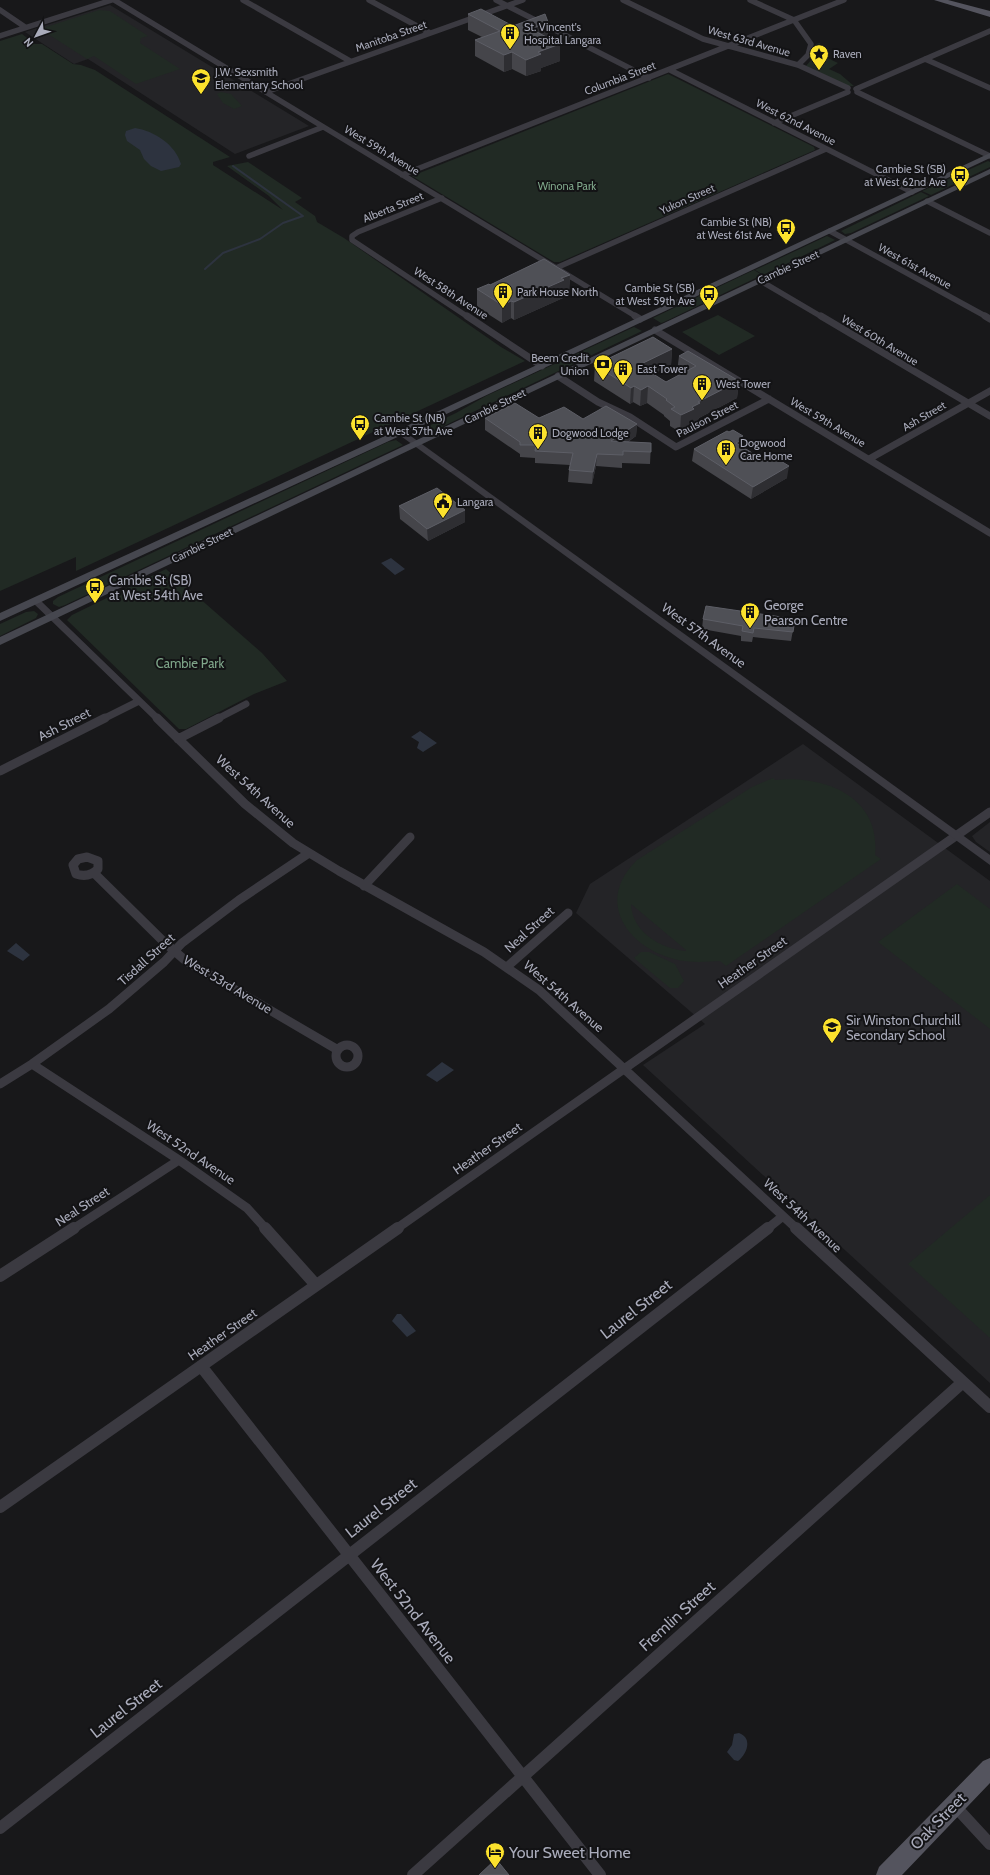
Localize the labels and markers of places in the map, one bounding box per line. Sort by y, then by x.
place label: St. Vincent's Hospital Langara [524,20,602,47]
building icon: St. Vincent's Hospital Langara [499,22,521,50]
place icon: Raven [808,43,830,71]
place label: Raven [833,47,862,61]
place label: J.W. Sexsmith Elementary School [214,65,304,92]
school or university icon: J.W. Sexsmith Elementary School [190,67,212,95]
place label: Cambie St (SB) at West 62nd Ave [864,162,946,189]
bus stop icon: Cambie St (SB) at West 62nd Ave [949,164,971,192]
place label: Cambie St (NB) at West 61st Ave [696,215,772,242]
bus stop icon: Cambie St (NB) at West 61st Ave [775,217,797,245]
building icon: Park House North [492,281,514,309]
place label: Cambie St (SB) at West 59th Ave [616,281,695,308]
bus stop icon: Cambie St (SB) at West 59th Ave [698,283,720,311]
place label: Park House North [517,285,598,299]
place label: Beem Credit Union [531,351,589,378]
bank icon: Beem Credit Union [592,353,614,381]
building icon: East Tower [612,358,634,386]
place label: East Tower [637,362,688,376]
building icon: West Tower [691,373,713,401]
place label: West Tower [716,377,771,391]
place label: Cambie St (NB) at West 57th Ave [374,411,453,438]
bus stop icon: Cambie St (NB) at West 57th Ave [349,413,371,441]
building icon: Dogwood Lodge [527,422,549,450]
place label: Dogwood Lodge [552,426,629,440]
place label: Dogwood Care Home [740,436,793,463]
building icon: Dogwood Care Home [715,438,737,466]
public building icon: Langara [432,491,454,519]
place label: Langara [457,495,494,509]
place label: Cambie St (SB) at West 54th Ave [109,572,203,603]
bus stop icon: Cambie St (SB) at West 54th Ave [84,576,106,604]
place label: George Pearson Centre [764,597,848,628]
building icon: George Pearson Centre [739,601,761,629]
place label: Sir Winston Churchill Secondary School [846,1012,960,1043]
school or university icon: Sir Winston Churchill Secondary School [821,1016,843,1044]
hotel icon: Your Sweet Home [484,1841,506,1869]
place label: Your Sweet Home [508,1843,631,1862]

